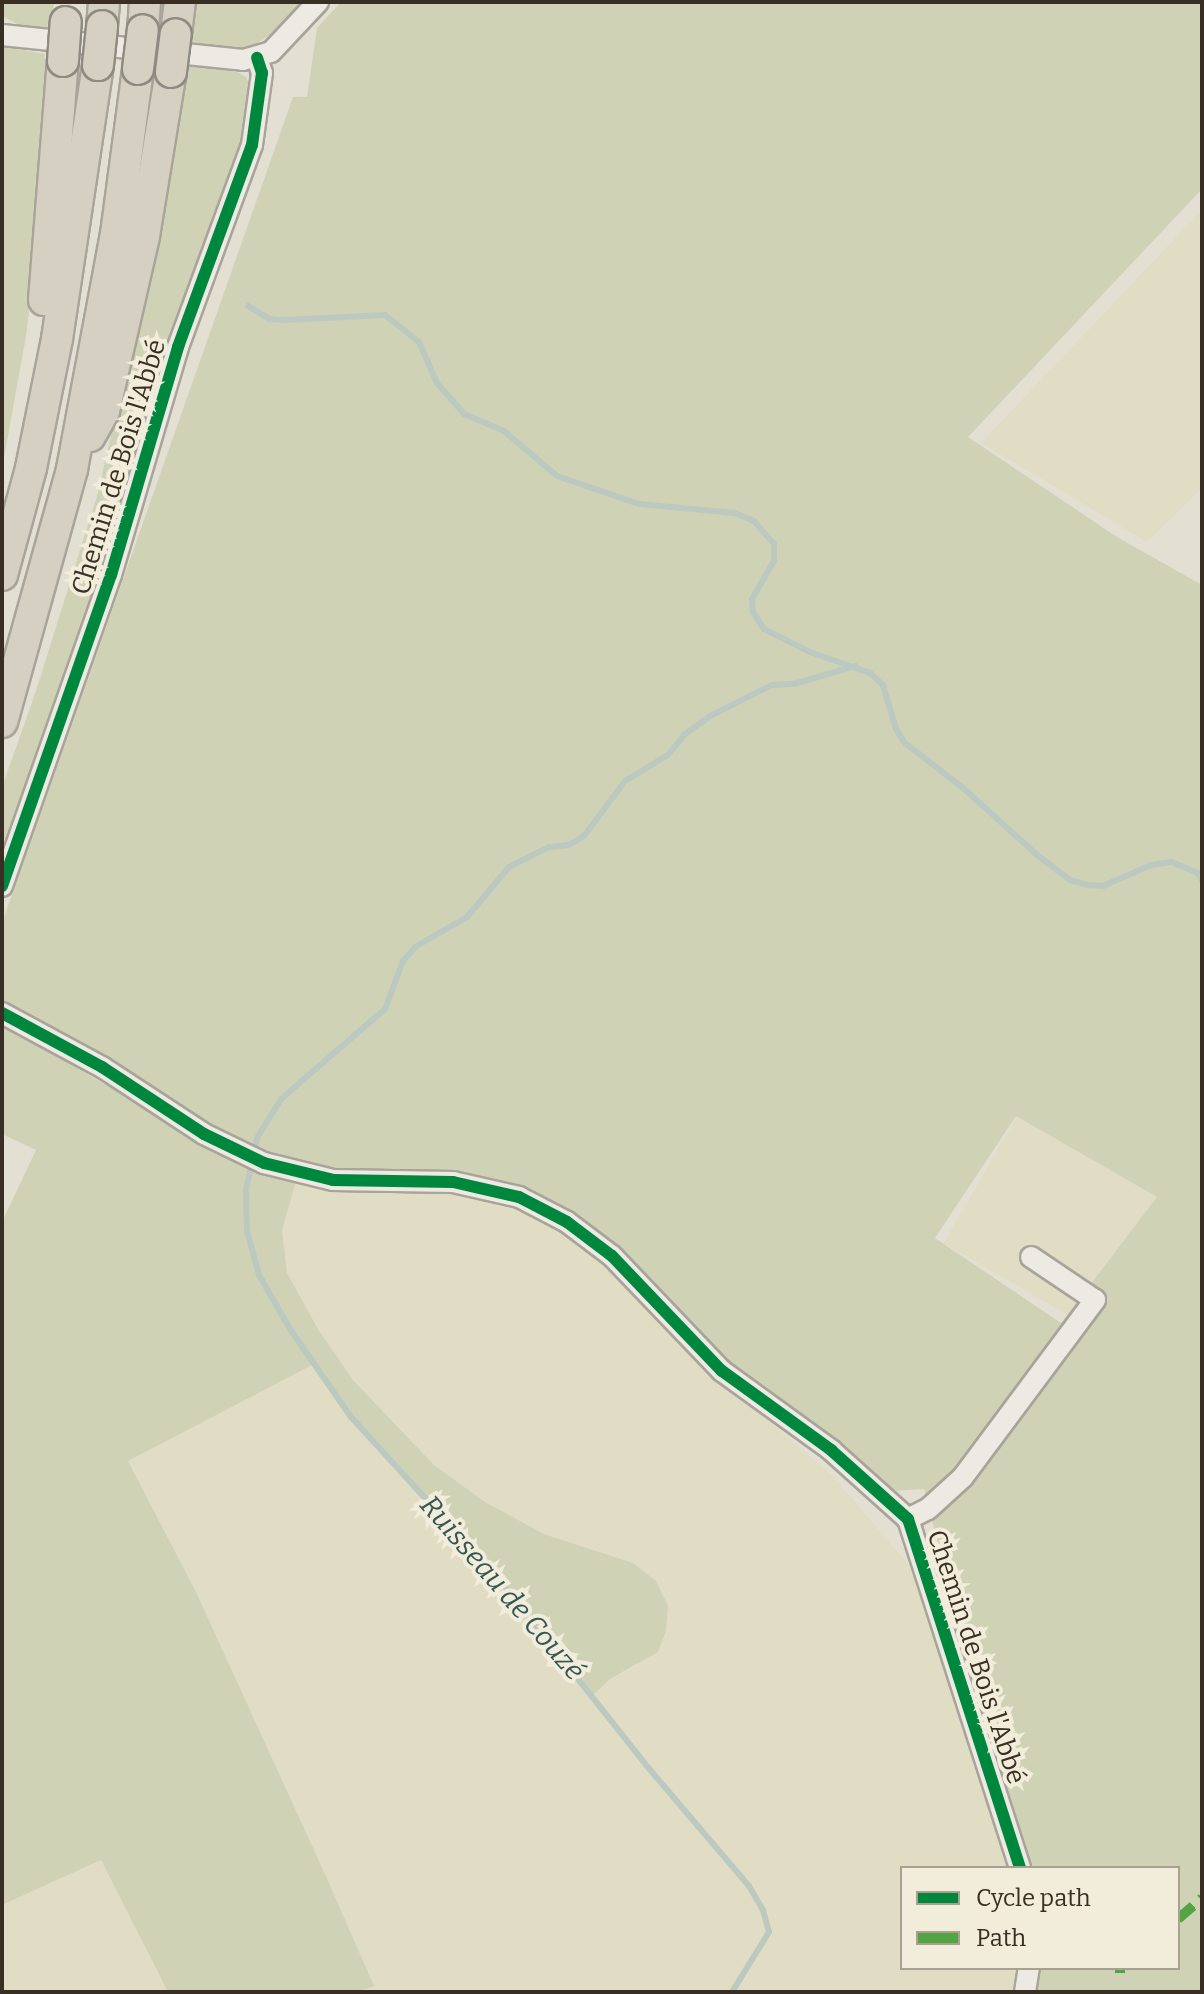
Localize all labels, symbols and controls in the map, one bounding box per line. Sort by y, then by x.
street label: Chemin de Bois l'Abbé [65,336,173,598]
water label: Ruisseau de Couzé [413,1489,591,1687]
street label: Chemin de Bois l'Abbé [920,1526,1032,1788]
legend [900,1866,1180,1970]
text: Cycle path [976,1884,1091,1912]
text: Path [976,1924,1026,1952]

